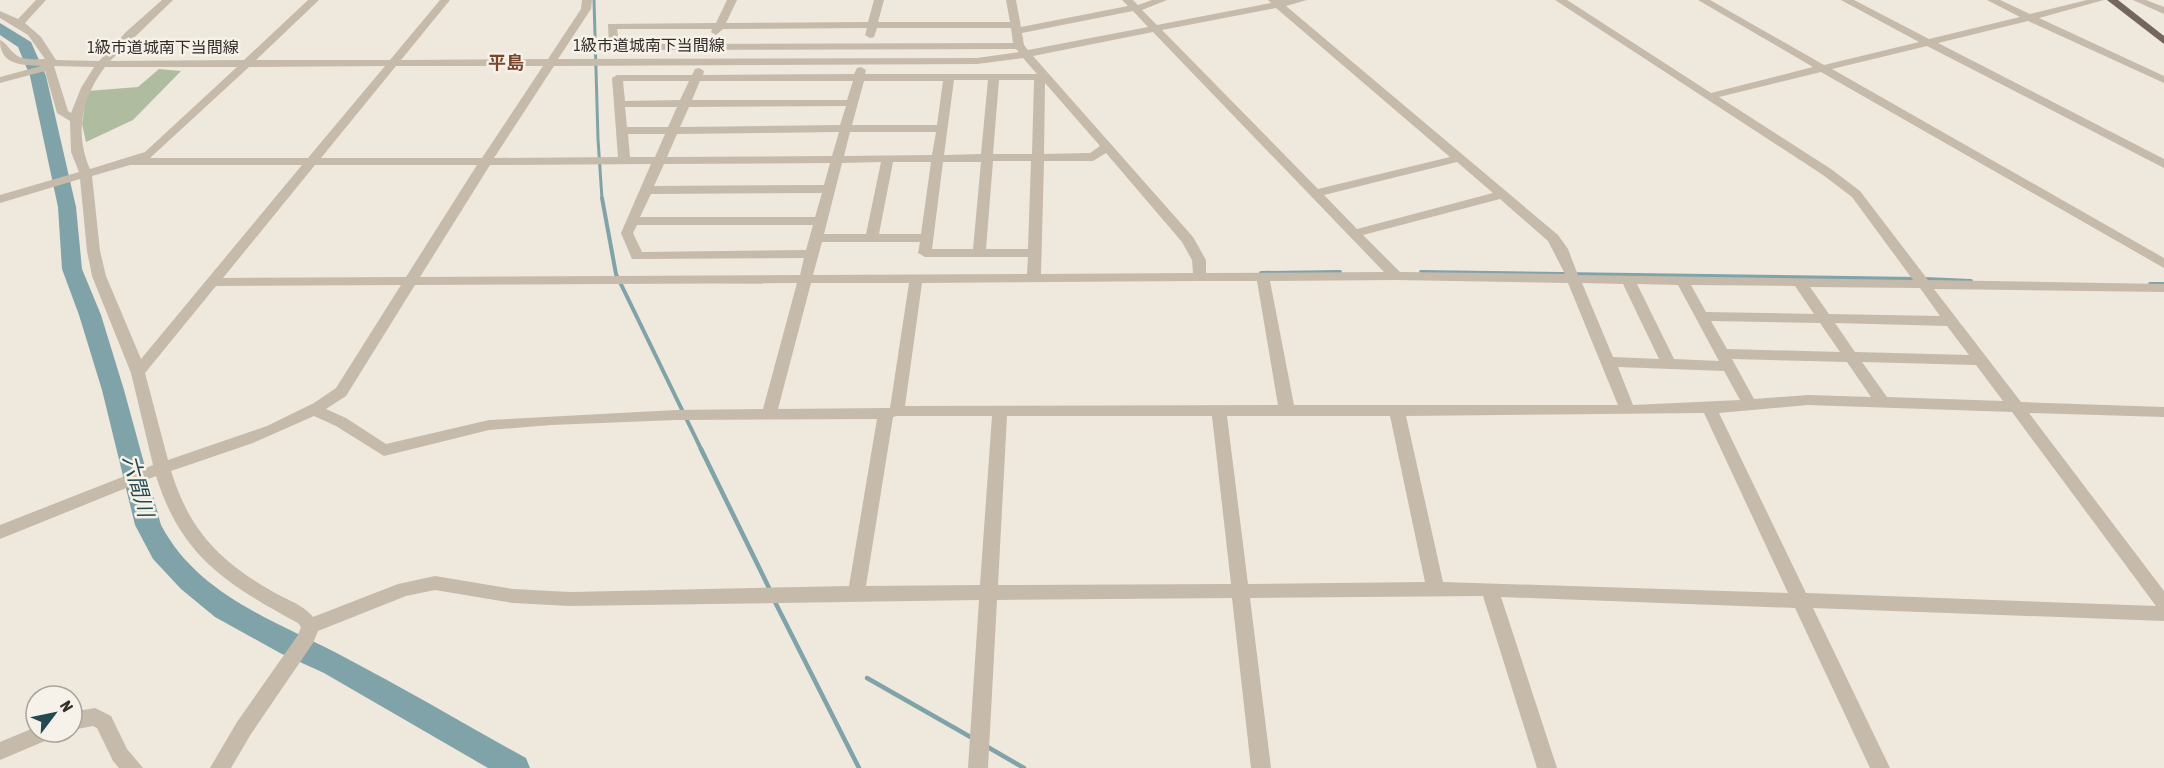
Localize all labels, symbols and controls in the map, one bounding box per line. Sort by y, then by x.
street label: 1級市道城南下当間線 [573,36,725,54]
street label: 1級市道城南下当間線 [87,38,239,56]
district label: 平島 [488,52,524,73]
water label: 六間川 [119,452,159,521]
north arrow [24,684,84,744]
text: N [57,697,77,715]

